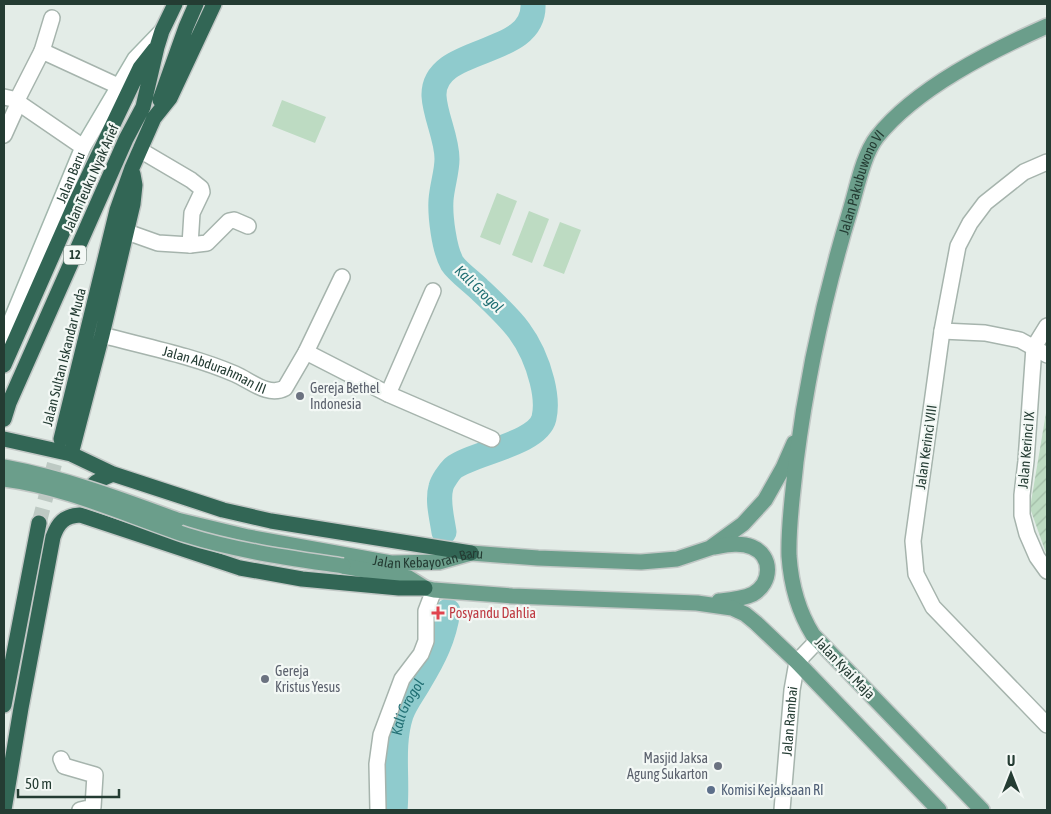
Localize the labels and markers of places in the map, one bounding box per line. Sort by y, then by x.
place label: Gereja Bethel Indonesia [310,380,380,412]
marker: Gereja Bethel Indonesia [294,390,306,402]
place label: Posyandu Dahlia [449,605,536,621]
marker: Posyandu Dahlia [431,606,445,620]
place label: Gereja Kristus Yesus [275,663,340,695]
marker: Gereja Kristus Yesus [259,673,271,685]
place label: Masjid Jaksa Agung Sukarton [627,750,708,782]
marker: Masjid Jaksa Agung Sukarton [712,760,724,772]
place label: Komisi Kejaksaan RI [721,782,824,798]
marker: Komisi Kejaksaan RI [705,784,717,796]

